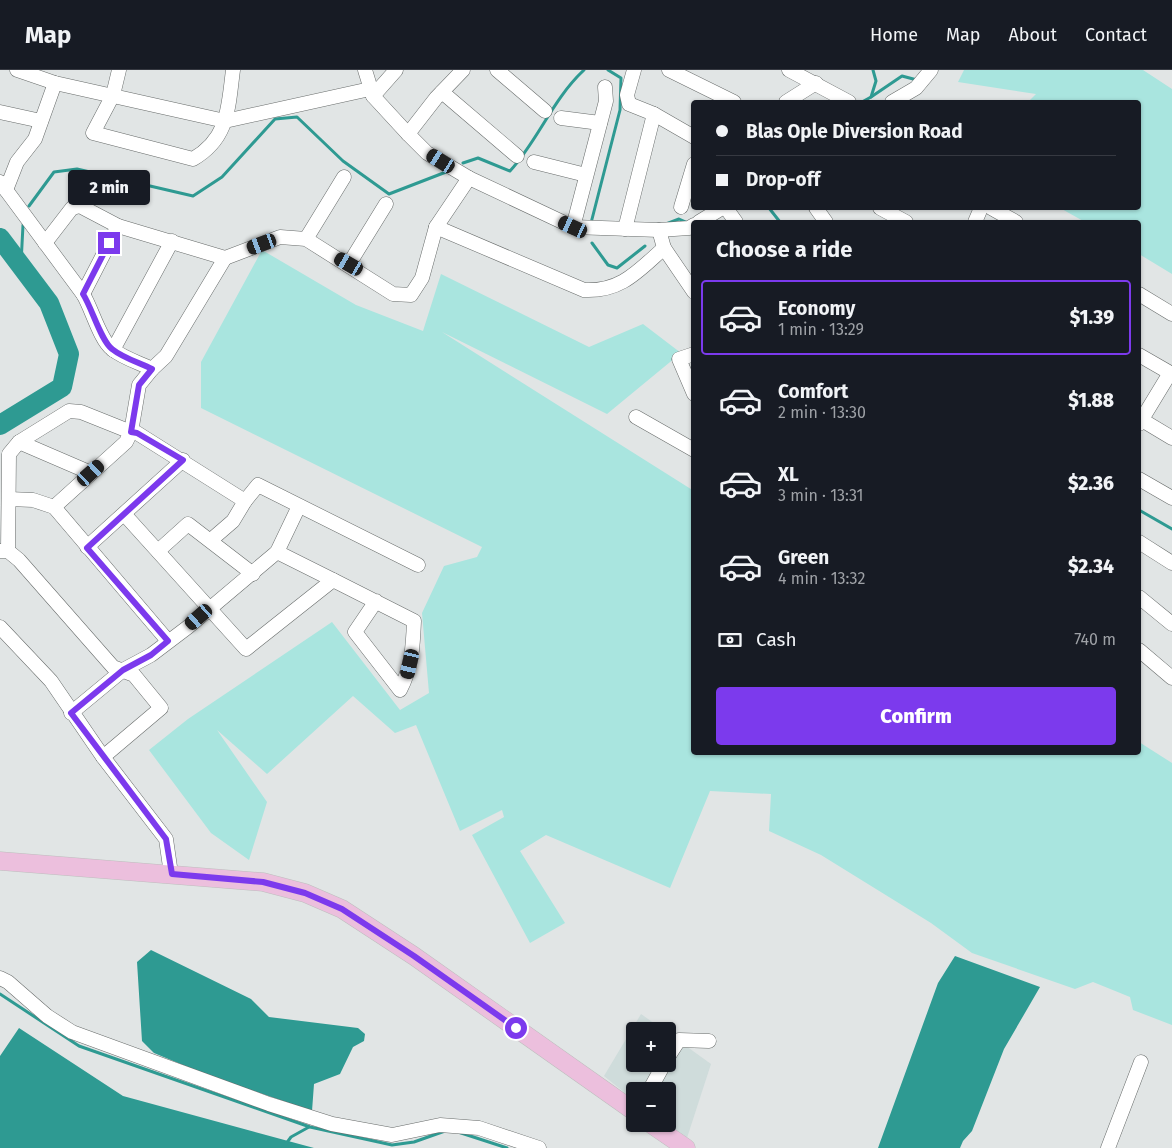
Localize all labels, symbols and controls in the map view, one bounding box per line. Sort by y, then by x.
text: Map [25,21,71,49]
text: Home [870,24,918,46]
text: Map [946,24,980,46]
text: About [1008,24,1057,46]
text: Contact [1085,24,1147,46]
text: Blas Ople Diversion Road [746,120,963,143]
car [424,147,457,175]
text: Drop-off [746,168,820,191]
callout: 2 min [68,170,150,206]
text: 2 min [89,178,129,197]
car [556,214,589,240]
route end [98,232,120,254]
car [245,232,278,256]
text: Choose a ride [716,236,852,263]
car [332,250,365,278]
icon: car [718,295,763,340]
text: Economy [778,297,855,320]
text: $1.39 [1070,306,1114,329]
text: 1 min · 13:29 [778,320,864,339]
icon: car [718,378,763,423]
text: Comfort [778,380,848,403]
text: $1.88 [1068,389,1114,412]
text: 2 min · 13:30 [778,403,866,422]
car [74,457,107,489]
icon: car [718,461,763,506]
text: XL [778,463,799,486]
text: $2.36 [1068,472,1114,495]
text: 3 min · 13:31 [778,486,864,505]
icon: car [718,544,763,589]
text: Green [778,546,829,569]
text: $2.34 [1068,555,1114,578]
text: 4 min · 13:32 [778,569,865,588]
car [182,601,215,633]
icon: cash [716,626,744,654]
text: Cash [756,628,797,651]
text: 740 m [1074,630,1116,649]
car [399,648,420,680]
button: Confirm [716,687,1116,745]
route start [505,1017,527,1039]
map controls [626,1022,676,1132]
button: + [626,1022,676,1072]
button: − [626,1082,676,1132]

